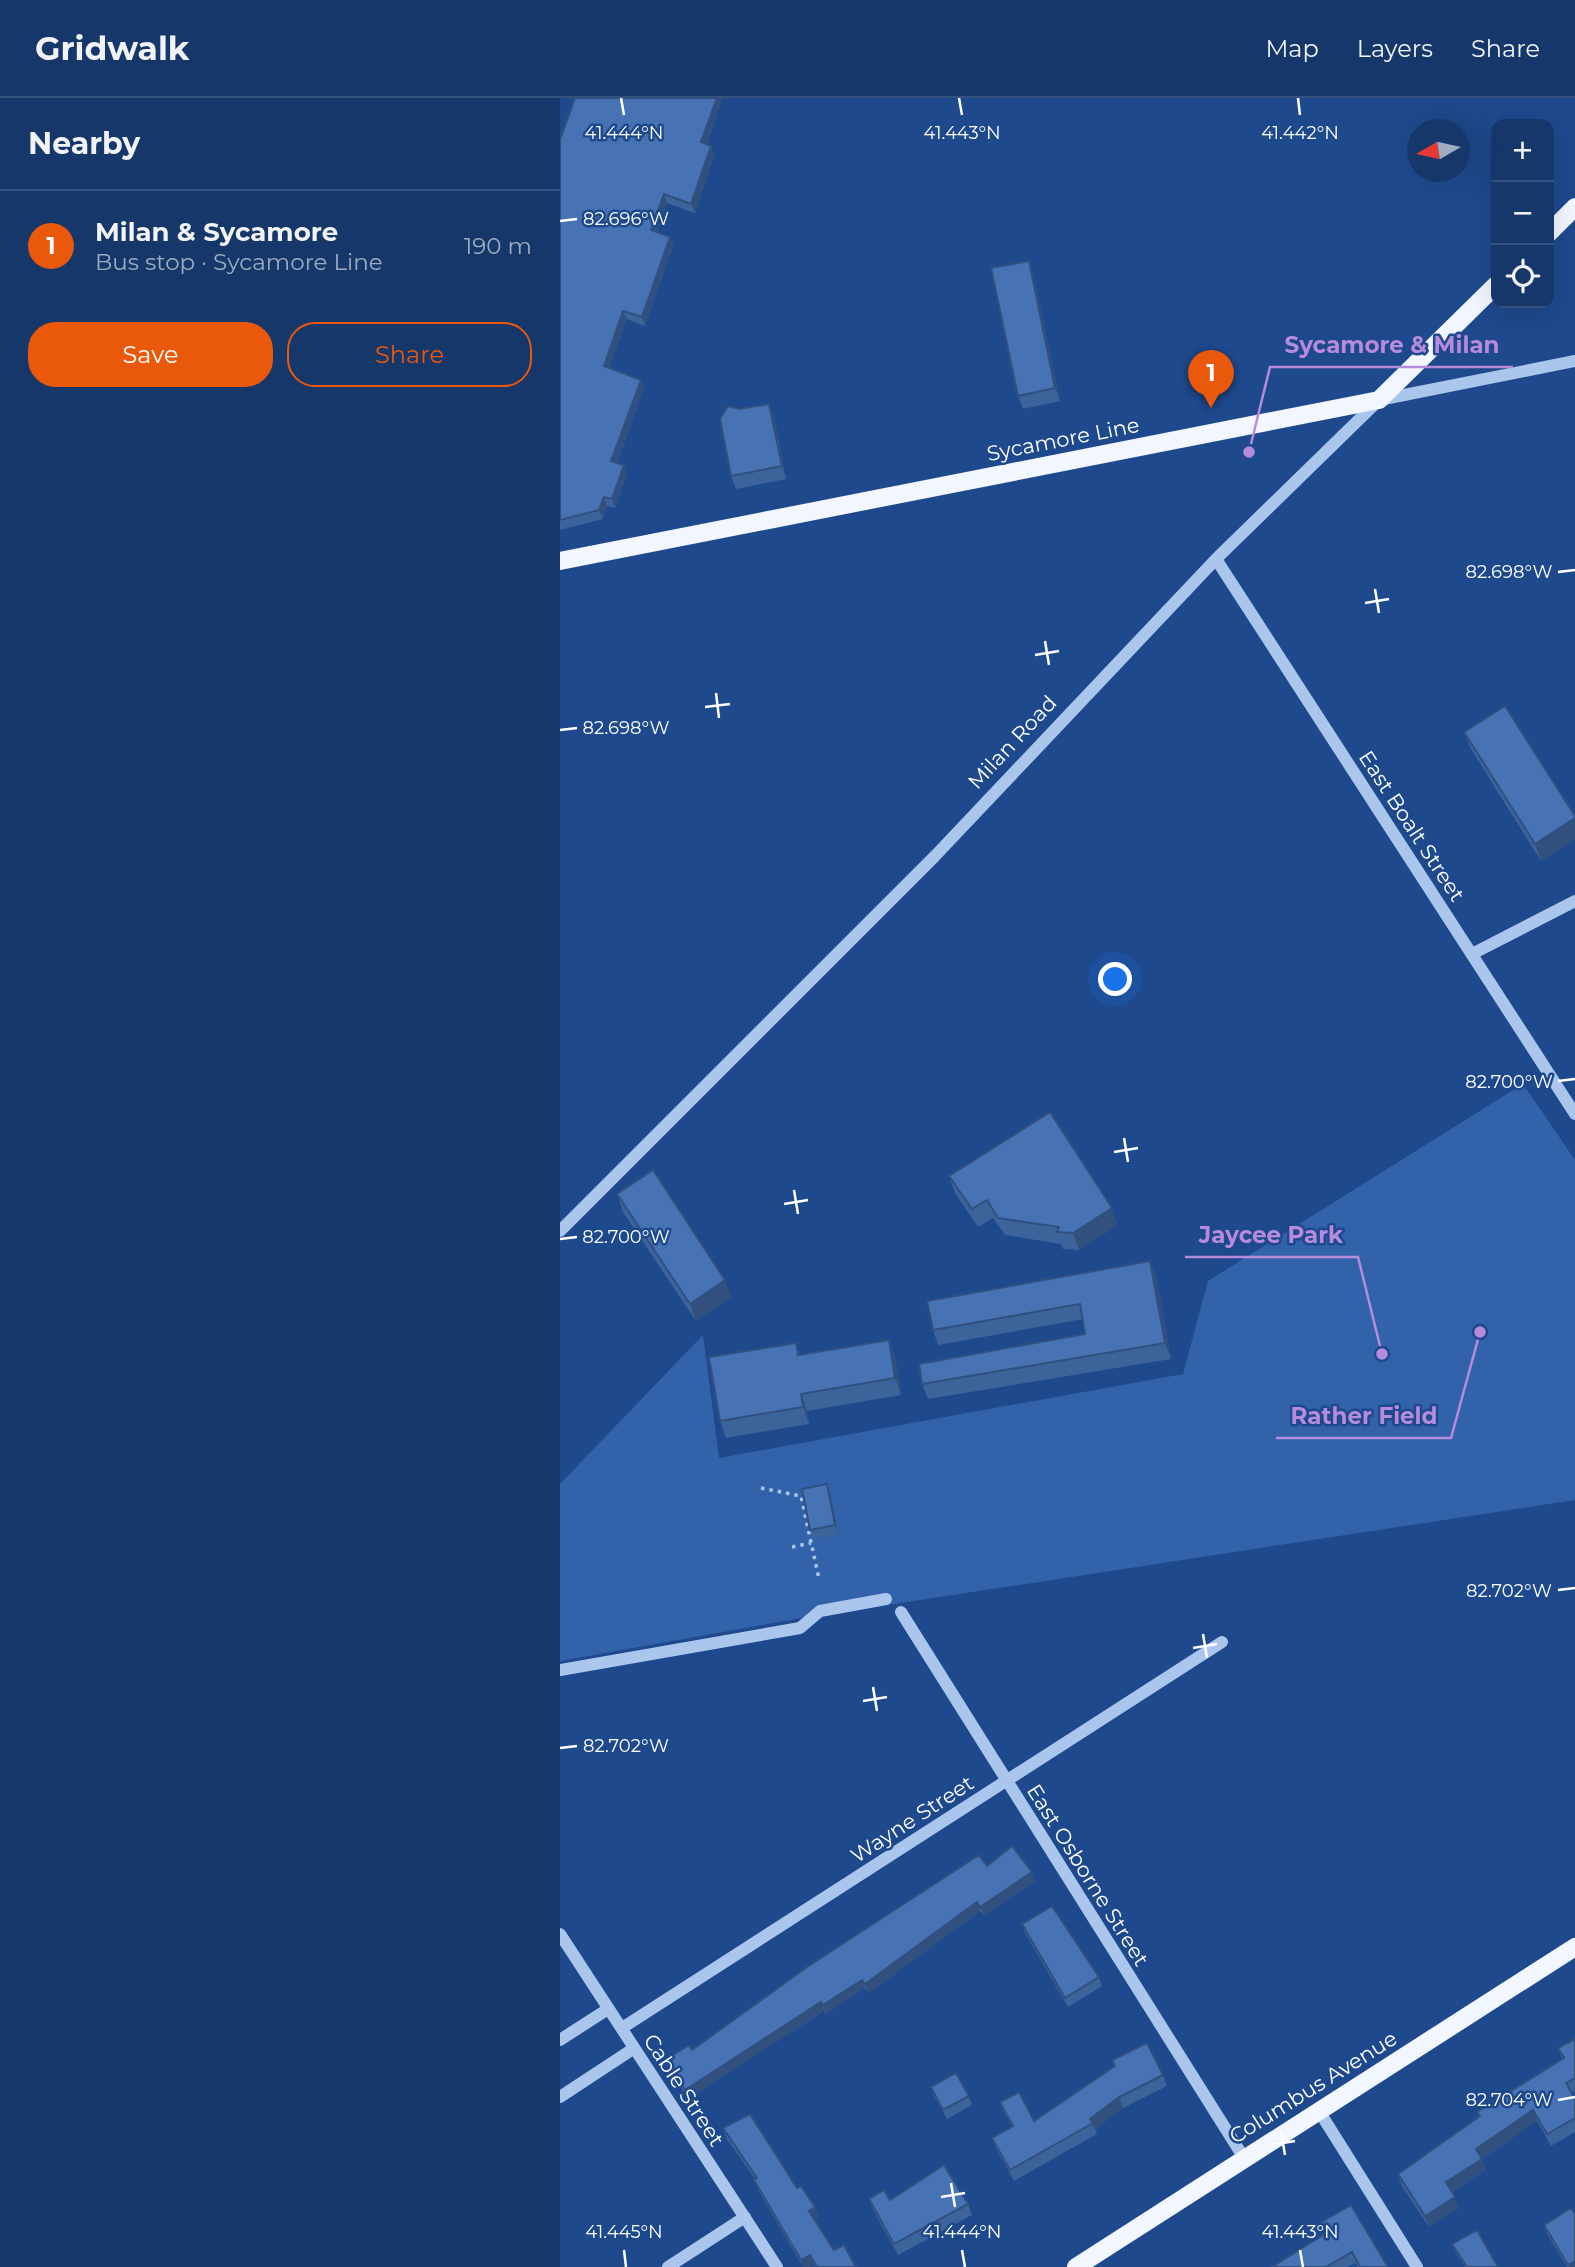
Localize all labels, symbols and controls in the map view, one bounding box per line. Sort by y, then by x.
text: Gridwalk [35,28,189,68]
text: Map [1265,34,1319,63]
text: Layers [1357,34,1433,63]
text: Share [1471,34,1540,63]
north arrow [1407,119,1470,182]
map controls [1491,119,1554,308]
button: + [1491,119,1554,182]
text: 41.444°N [585,122,663,144]
text: 41.443°N [923,122,1001,144]
text: 41.442°N [1261,122,1339,144]
text: Nearby [28,125,140,162]
button: − [1491,182,1554,245]
text: 82.696°W [583,208,669,230]
text: Milan & Sycamore [95,216,338,248]
text: 1 [46,232,56,260]
text: 190 m [464,232,532,260]
button: locate [1491,245,1554,308]
text: Bus stop · Sycamore Line [95,248,383,276]
button: Save [28,322,273,387]
button: Share [287,322,532,387]
callout: Sycamore & Milan [1270,323,1513,367]
text: Sycamore & Milan [1284,331,1500,359]
pin: 1 [1188,350,1234,408]
street label: Sycamore Line [985,412,1141,466]
text: 82.698°W [1466,561,1552,583]
street label: Milan Road [962,690,1062,794]
text: 82.698°W [583,717,669,739]
street label: East Boalt Street [1354,746,1470,906]
your location [1098,962,1132,996]
text: 82.700°W [1465,1071,1553,1093]
callout: Jaycee Park [1185,1213,1358,1257]
text: Jaycee Park [1198,1221,1344,1249]
text: 82.700°W [582,1226,670,1248]
callout: Rather Field [1276,1394,1451,1438]
text: Rather Field [1291,1402,1437,1430]
text: 82.702°W [1466,1580,1552,1602]
text: 82.702°W [583,1735,669,1757]
street label: Wayne Street [846,1770,978,1868]
street label: East Osborne Street [1022,1779,1154,1971]
street label: Columbus Avenue [1225,2025,1401,2149]
street label: Cable Street [638,2029,730,2151]
text: 82.704°W [1465,2089,1553,2111]
text: 41.445°N [585,2221,663,2243]
text: 41.444°N [923,2221,1001,2243]
text: 41.443°N [1261,2221,1339,2243]

